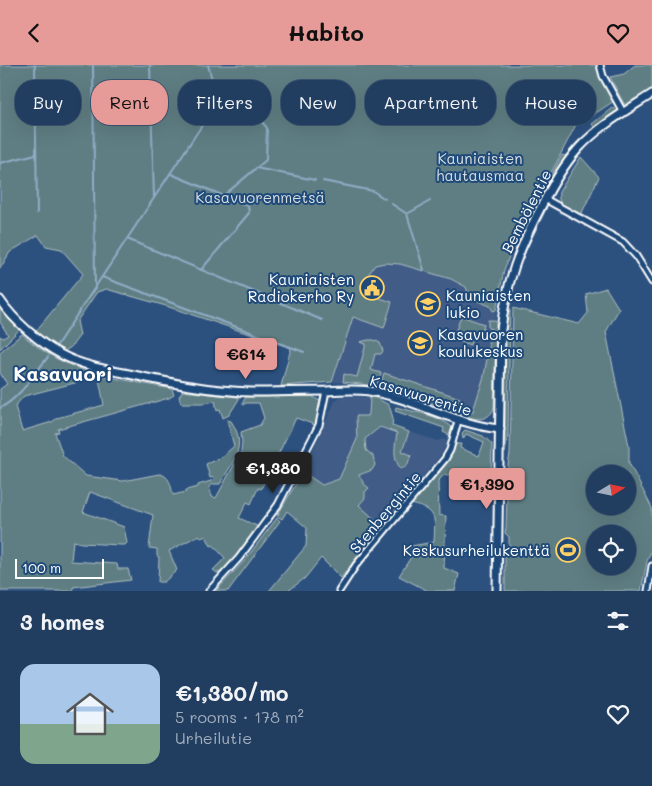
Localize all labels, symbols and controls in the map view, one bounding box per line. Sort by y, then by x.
text: Habito [288,18,364,47]
icon: back [20,19,48,47]
icon: heart [604,19,632,47]
chip: Buy [15,80,81,125]
chip: Rent [91,80,168,125]
chip: Filters [178,80,271,125]
chip: New [281,80,355,125]
chip: Apartment [365,80,496,125]
chip: House [506,80,596,125]
park label: Kauniaisten hautausmaa [436,148,524,185]
street label: Bembölentie [496,166,556,256]
park label: Kasavuorenmetsä [195,187,325,207]
place label: Kauniaisten Radiokerho Ry [248,269,354,306]
public building icon: Kauniaisten Radiokerho Ry [359,275,385,301]
place label: Kauniaisten lukio [446,285,531,322]
school or university icon: Kauniaisten lukio [415,291,441,317]
place label: Kasavuoren koulukeskus [438,324,523,361]
school or university icon: Kasavuoren koulukeskus [407,330,433,356]
pin: €614 [216,337,276,380]
text: €614 [226,343,266,364]
district label: Kasavuori [13,360,113,386]
street label: Kasavuorentie [368,370,474,420]
pin: €1,380 [232,451,314,494]
text: €1,380 [246,457,300,478]
north arrow [586,465,636,515]
map controls [586,465,636,575]
street label: Stenbergintie [345,467,425,557]
pin: €1,390 [446,467,528,510]
text: €1,390 [460,473,514,494]
button: locate [586,525,636,575]
sports icon: Keskusurheilukenttä [555,537,581,563]
place label: Keskusurheilukenttä [403,540,550,560]
scale bar [15,556,104,579]
text: 100 m [22,558,61,577]
icon: filters [604,607,632,635]
text: 3 homes [20,608,105,635]
text: €1,380/mo [175,679,289,706]
icon: home [60,684,120,744]
icon: heart [604,700,632,728]
text: 5 rooms · 178 m² [175,706,304,727]
text: Urheilutie [175,727,252,748]

